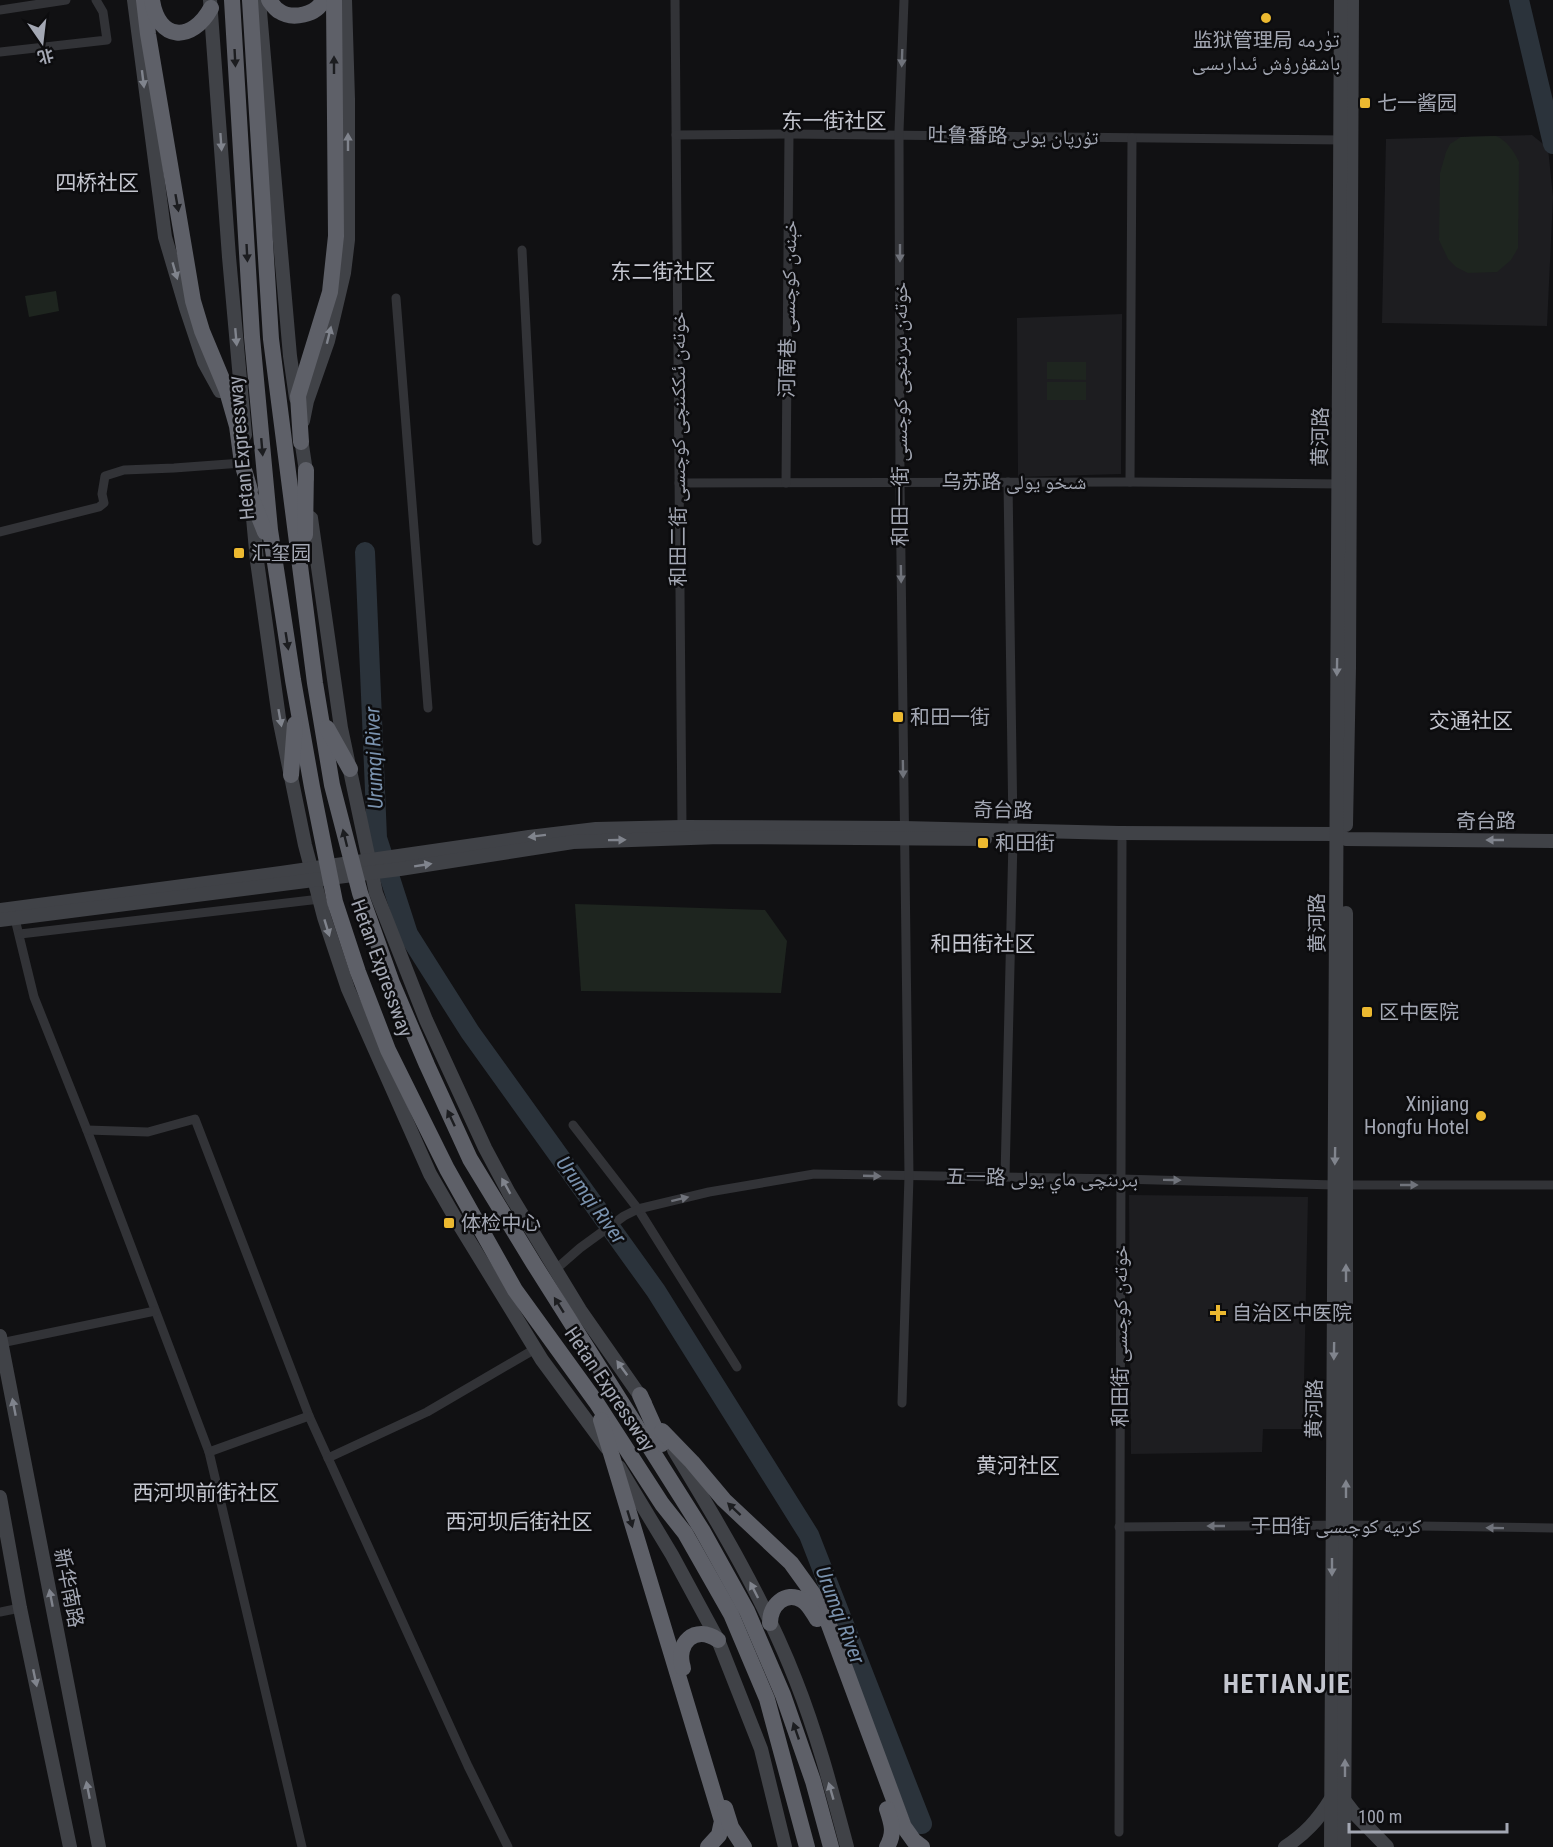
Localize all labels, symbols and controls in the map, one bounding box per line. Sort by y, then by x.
marker: 监狱管理局 تۈرمە باشقۇرۇش ئىدارىسى [1259,11,1273,25]
north arrow [12,12,72,72]
place label: 监狱管理局 تۈرمە باشقۇرۇش ئىدارىسى [1192,28,1340,75]
text: 北 [35,45,56,67]
one-way arrow [231,49,240,68]
one-way arrow [898,49,907,68]
one-way arrow [330,56,339,75]
one-way arrow [138,69,148,88]
place label: 七一酱园 [1377,91,1457,115]
marker: 七一酱园 [1358,96,1372,110]
district label: 东一街社区 [782,109,887,133]
street label: 吐鲁番路 تۇرپان يولى [927,123,1099,150]
one-way arrow [216,133,225,152]
one-way arrow [343,133,353,152]
district label: 四桥社区 [55,171,139,195]
one-way arrow [173,193,182,212]
street label: 河南巷 خېنەن كوچىسى [774,220,803,398]
one-way arrow [242,244,252,263]
one-way arrow [895,244,905,263]
district label: 东二街社区 [611,260,716,284]
one-way arrow [171,262,180,280]
street label: 和田一街 خوتەن بىرىنچى كوچىسى [888,281,912,546]
street label: 和田二街 خوتەن ئىككىنچى كوچىسى [666,311,690,587]
one-way arrow [325,326,335,345]
one-way arrow [231,327,241,346]
street label: Hetan Expressway [223,375,259,521]
street label: 黄河路 [1307,407,1333,467]
one-way arrow [257,438,267,457]
street label: 乌苏路 شىخو يولى [941,470,1087,494]
place label: 汇玺园 [251,541,311,565]
marker: 汇玺园 [232,546,246,560]
one-way arrow [896,565,906,584]
one-way arrow [283,631,292,650]
one-way arrow [1332,658,1342,677]
place label: 和田一街 [910,705,990,729]
water label: Urumqi River [360,706,388,810]
one-way arrow [275,709,284,728]
district label: 交通社区 [1429,709,1513,733]
marker: 和田一街 [891,710,905,724]
one-way arrow [898,760,908,779]
street label: 奇台路 [973,797,1033,823]
street label: 奇台路 [1456,809,1516,833]
one-way arrow [340,828,350,847]
one-way arrow [527,831,546,840]
place label: 和田街 [995,831,1055,855]
one-way arrow [607,835,626,845]
one-way arrow [1485,835,1504,845]
marker: 和田街 [976,836,990,850]
one-way arrow [414,861,433,870]
street label: 黄河路 [1305,893,1329,953]
street label: Hetan Expressway [346,896,418,1040]
one-way arrow [323,919,333,937]
district label: 和田街社区 [931,932,1036,956]
place label: 区中医院 [1379,1000,1459,1024]
marker: 区中医院 [1360,1005,1374,1019]
place label: Xinjiang Hongfu Hotel [1364,1092,1469,1139]
one-way arrow [447,1109,456,1126]
marker: Xinjiang Hongfu Hotel [1474,1109,1488,1123]
one-way arrow [1330,1147,1340,1166]
water label: Urumqi River [551,1152,631,1249]
street label: 五一路 بىرىنچى ماي يولى [946,1164,1138,1196]
one-way arrow [863,1171,882,1181]
one-way arrow [1163,1175,1182,1185]
one-way arrow [501,1178,511,1195]
one-way arrow [1399,1180,1418,1190]
one-way arrow [670,1194,689,1204]
place label: 体检中心 [461,1211,541,1235]
marker: 体检中心 [442,1216,456,1230]
street label: 和田街 خوتەن كوچىسى [1108,1245,1132,1427]
one-way arrow [1341,1263,1351,1282]
one-way arrow [553,1297,565,1313]
place label: 自治区中医院 [1232,1301,1352,1325]
marker: 自治区中医院 [1209,1304,1227,1322]
street label: Hetan Expressway [560,1322,660,1456]
one-way arrow [1329,1342,1339,1361]
one-way arrow [616,1361,628,1377]
street label: 黄河路 [1301,1379,1327,1439]
one-way arrow [9,1397,18,1416]
district label: 黄河社区 [976,1454,1060,1478]
one-way arrow [1341,1479,1351,1498]
district label: 西河坝前街社区 [133,1481,280,1505]
one-way arrow [727,1503,741,1517]
district label: 西河坝后街社区 [446,1510,593,1534]
one-way arrow [626,1510,635,1528]
street label: 于田街 كرىيە كوچىسى [1251,1514,1421,1538]
one-way arrow [1206,1521,1225,1531]
one-way arrow [1485,1523,1504,1532]
street label: 新华南路 [50,1546,88,1630]
one-way arrow [1327,1558,1337,1577]
water label: Urumqi River [810,1563,870,1668]
one-way arrow [749,1581,759,1598]
one-way arrow [46,1588,55,1607]
one-way arrow [31,1669,40,1688]
district label: HETIANJIE [1223,1669,1351,1699]
one-way arrow [790,1722,800,1740]
one-way arrow [1340,1758,1349,1777]
one-way arrow [83,1780,92,1799]
one-way arrow [826,1782,836,1800]
scale bar [1349,1796,1506,1834]
text: 100 m [1358,1806,1402,1827]

